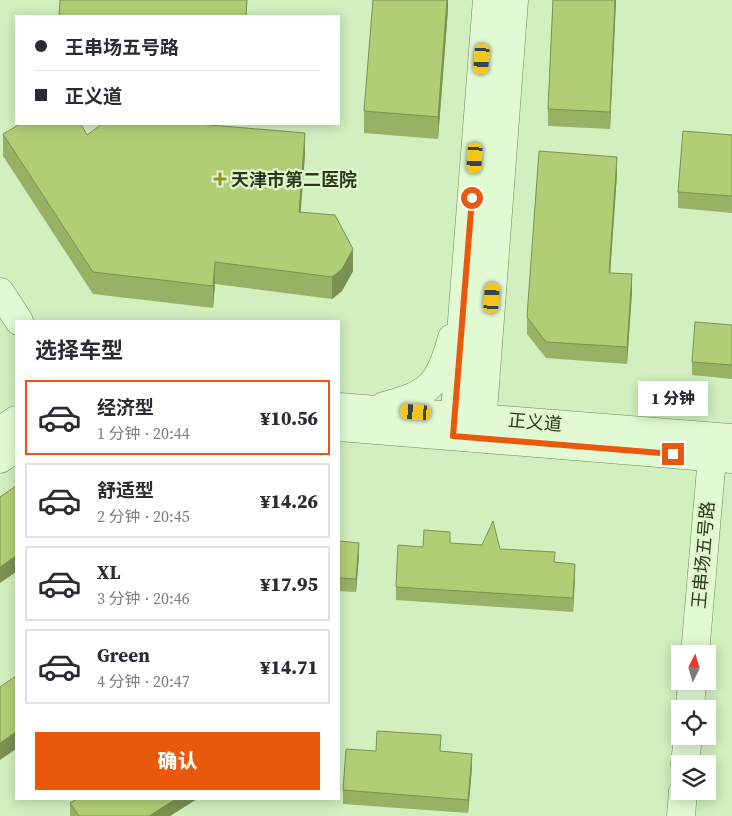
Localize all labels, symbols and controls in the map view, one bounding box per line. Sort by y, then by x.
text: 王串场五号路 [65,34,179,60]
car [473,44,490,74]
text: 正义道 [65,83,122,109]
car [466,143,483,173]
place label: 天津市第二医院 [231,167,357,192]
marker: 天津市第二医院 [213,172,227,186]
route start [461,187,483,209]
car [483,283,500,313]
text: 选择车型 [35,335,123,365]
callout: 1 分钟 [638,382,708,416]
text: 1 分钟 [651,387,695,409]
text: 经济型 [97,394,154,420]
icon: car [37,395,82,440]
car [400,403,431,421]
text: ¥10.56 [260,405,318,431]
street label: 正义道 [507,407,563,437]
text: 1 分钟 · 20:44 [97,422,190,444]
route end [662,443,684,465]
text: 舒适型 [97,477,154,503]
icon: car [37,478,82,523]
text: ¥14.26 [260,488,318,514]
street label: 王串场五号路 [686,500,720,610]
text: 2 分钟 · 20:45 [97,505,190,527]
text: XL [97,559,120,585]
icon: car [37,561,82,606]
text: ¥17.95 [260,571,318,597]
text: 3 分钟 · 20:46 [97,587,190,609]
text: Green [97,642,150,668]
icon: car [37,644,82,689]
north arrow [671,645,716,690]
map controls [671,645,716,800]
text: ¥14.71 [260,654,318,680]
text: 4 分钟 · 20:47 [97,670,190,692]
button: locate [671,700,716,745]
button: 确认 [35,732,320,790]
button: layers [671,755,716,800]

